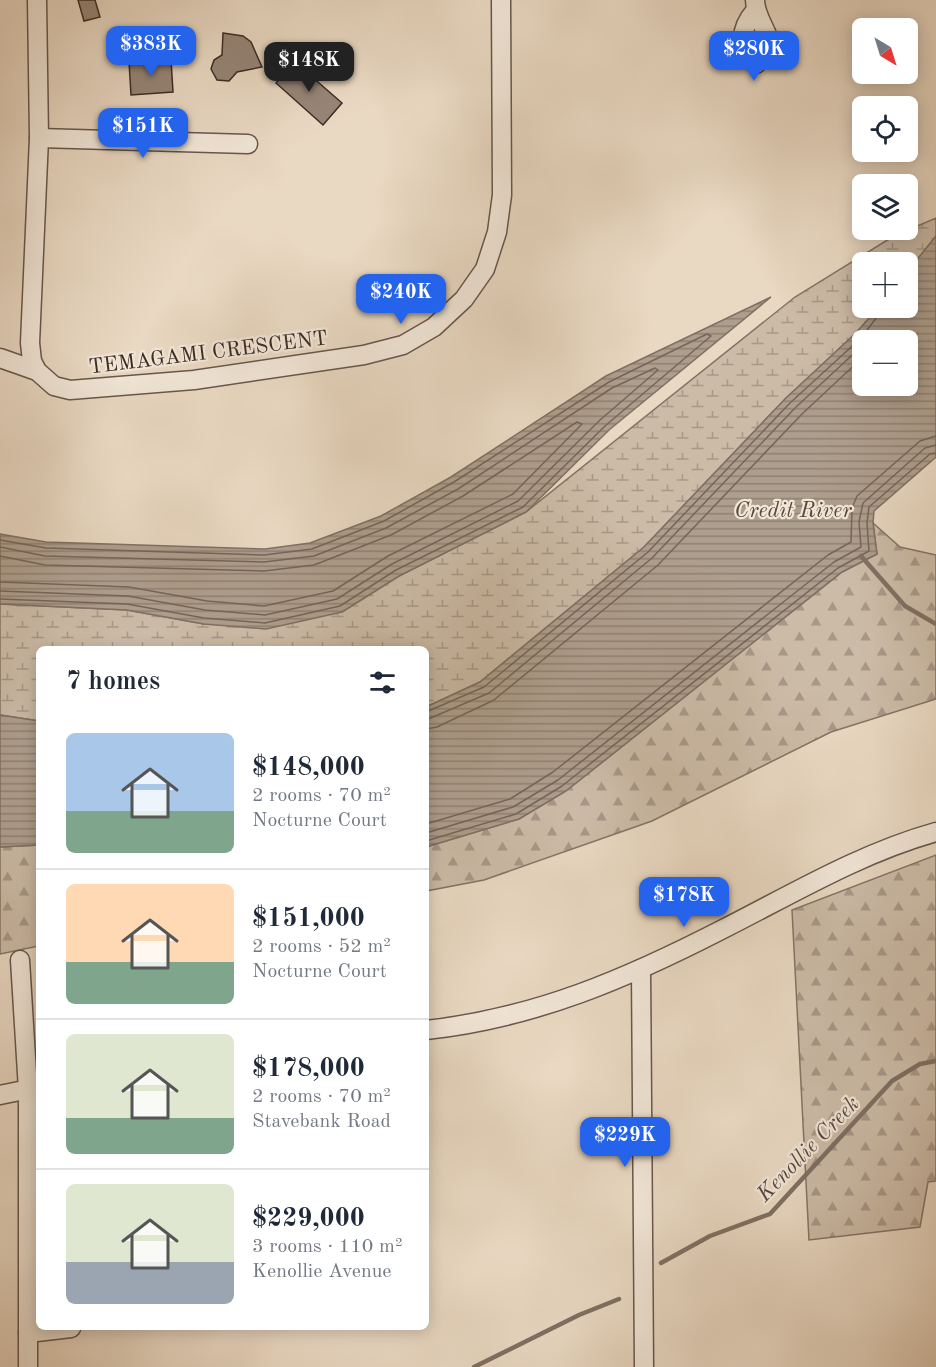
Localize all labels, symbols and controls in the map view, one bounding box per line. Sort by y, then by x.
north arrow [852,18,918,84]
map controls [852,18,918,396]
pin: $383K [109,26,193,77]
pin: $280K [712,31,796,82]
text: $383K [120,35,182,55]
text: $280K [723,40,785,60]
pin: $148K [267,42,351,93]
text: $148K [278,51,340,71]
button: locate [852,96,918,162]
pin: $151K [101,108,185,159]
text: $151K [112,117,174,137]
button: layers [852,174,918,240]
button: + [852,252,918,318]
pin: $240K [359,274,443,325]
text: $240K [370,283,432,303]
street label: TEMAGAMI CRESCENT [87,328,329,379]
button: − [852,330,918,396]
water label: Credit River [734,500,852,522]
icon: filters [366,666,399,699]
text: 7 homes [66,669,160,695]
text: $148,000 [252,755,365,781]
icon: home [114,757,186,829]
text: 2 rooms · 70 m² [252,786,391,806]
text: Nocturne Court [252,811,387,831]
pin: $178K [642,877,726,928]
text: $178K [653,886,715,906]
text: $151,000 [252,906,365,932]
icon: home [114,908,186,980]
text: 2 rooms · 52 m² [252,937,391,957]
text: Nocturne Court [252,962,387,982]
text: $178,000 [252,1056,365,1082]
icon: home [114,1058,186,1130]
text: 2 rooms · 70 m² [252,1087,391,1107]
water label: Kenollie Creek [752,1092,864,1207]
text: Stavebank Road [252,1112,391,1132]
pin: $229K [583,1117,667,1168]
text: $229K [594,1126,656,1146]
text: $229,000 [252,1206,365,1232]
icon: home [114,1208,186,1280]
text: 3 rooms · 110 m² [252,1237,402,1257]
text: Kenollie Avenue [252,1262,392,1282]

